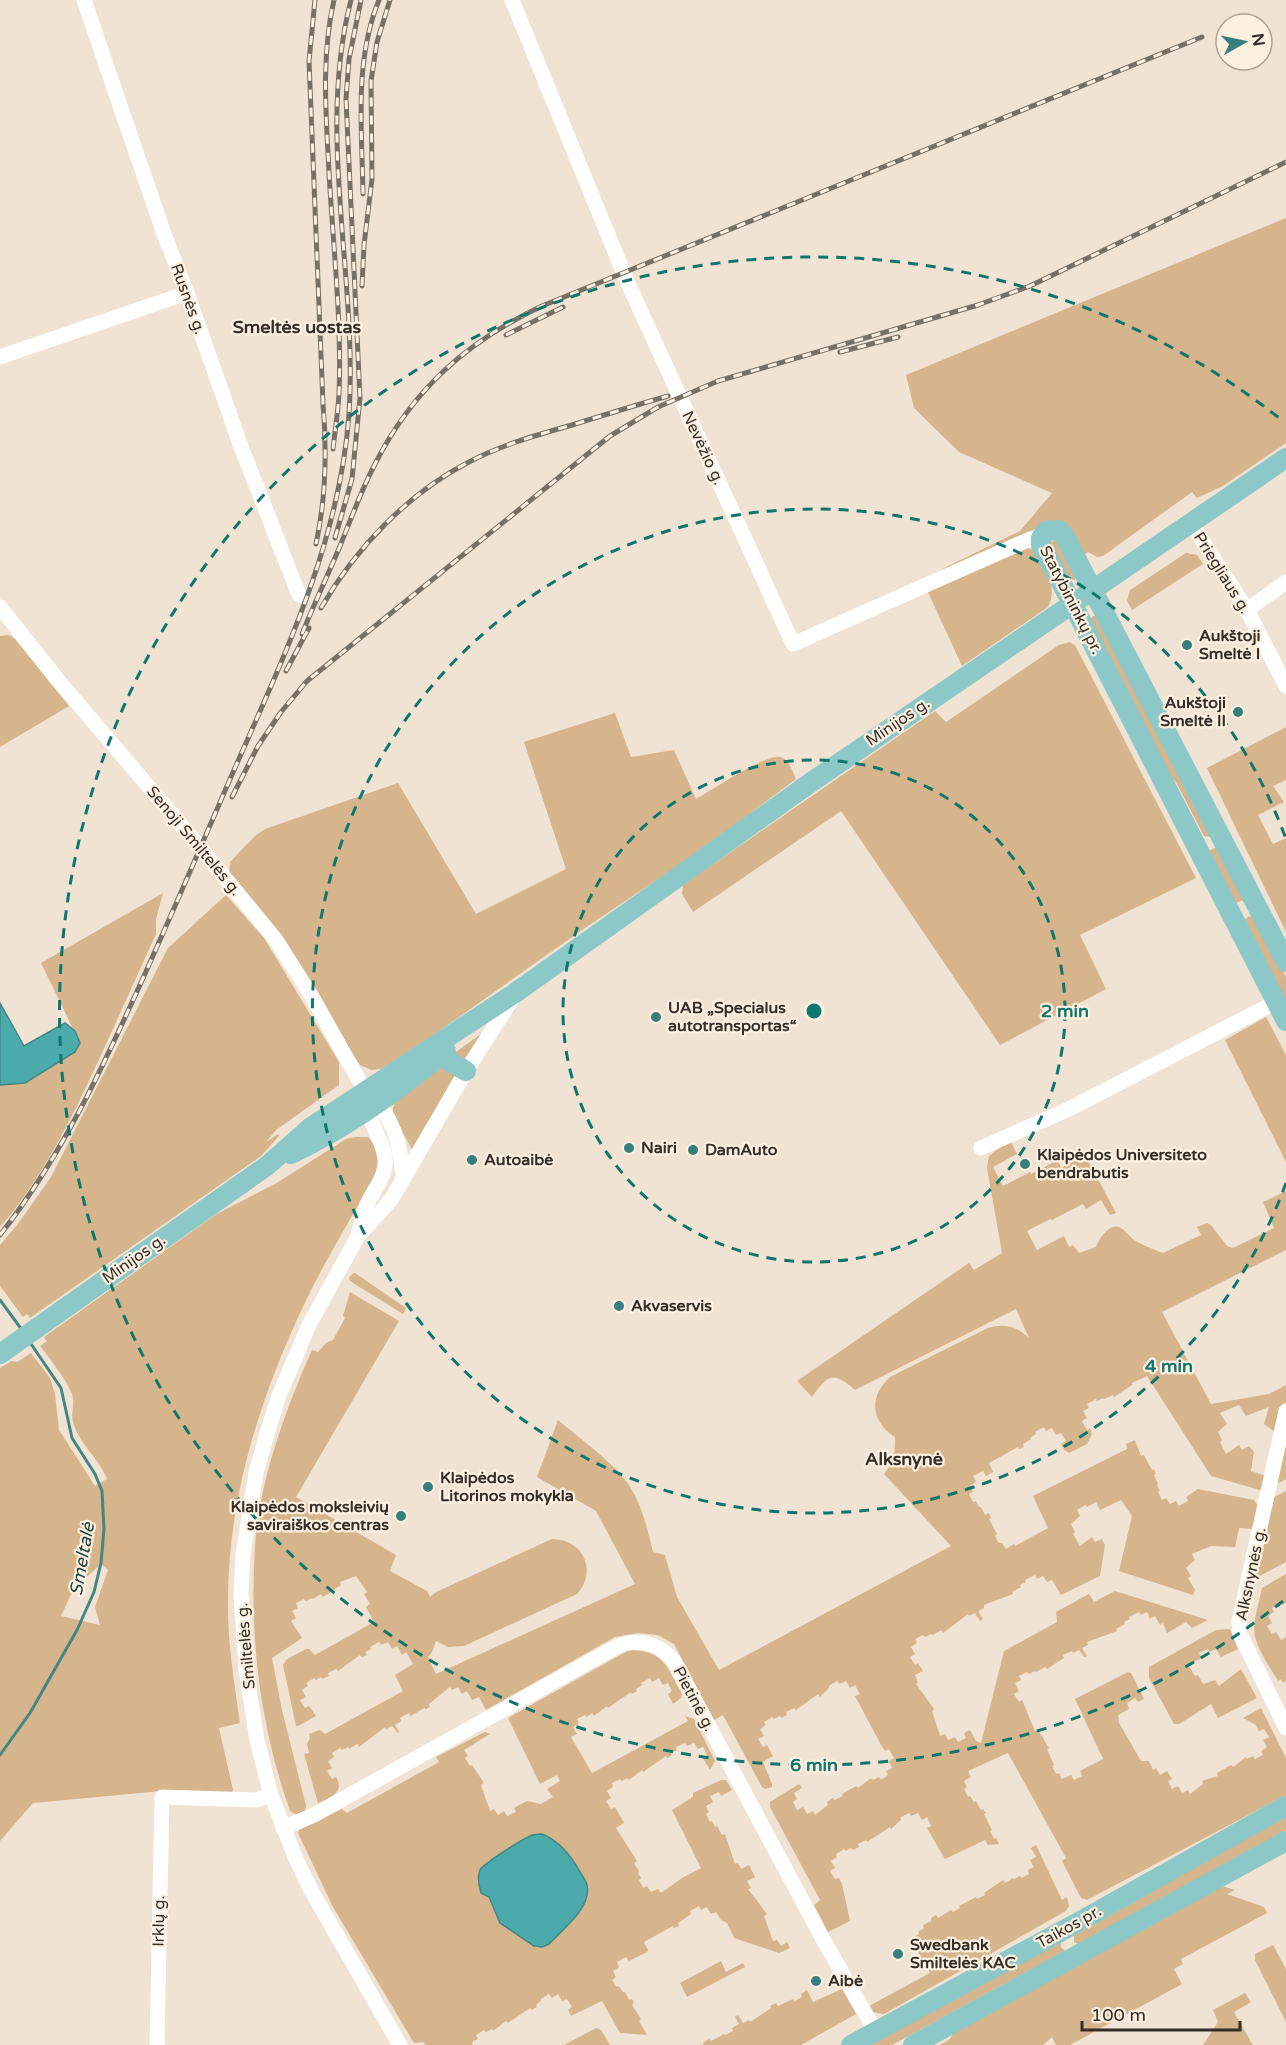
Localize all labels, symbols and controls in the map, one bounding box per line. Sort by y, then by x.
north arrow [1214,12,1274,72]
text: N [1247,32,1269,48]
street label: Rusnės g. [166,261,210,337]
district label: Smeltės uostas [233,316,362,338]
street label: Nevėžio g. [677,408,729,488]
street label: Priegliaus g. [1189,528,1255,618]
street label: Statybininkų pr. [1035,542,1107,658]
place label: Aukštoji Smeltė I [1199,626,1261,664]
marker: Aukštoji Smeltė I [1180,638,1194,652]
street label: Minijos g. [862,693,934,751]
place label: Aukštoji Smeltė II [1160,693,1226,731]
marker: Aukštoji Smeltė II [1231,705,1245,719]
street label: Senoji Smiltelės g. [142,782,246,900]
place label: UAB „Specialus autotransportas“ [668,998,797,1036]
text: 2 min [1041,1000,1089,1022]
centre of rings [804,1001,824,1021]
marker: UAB „Specialus autotransportas“ [649,1010,663,1024]
place label: Nairi [641,1138,677,1158]
place label: DamAuto [705,1140,778,1160]
marker: Nairi [622,1141,636,1155]
marker: DamAuto [686,1143,700,1157]
place label: Klaipėdos Universiteto bendrabutis [1037,1145,1207,1183]
place label: Autoaibė [484,1150,553,1170]
marker: Autoaibė [465,1153,479,1167]
marker: Klaipėdos Universiteto bendrabutis [1018,1157,1032,1171]
street label: Minijos g. [98,1230,170,1288]
place label: Akvaservis [631,1296,712,1316]
marker: Akvaservis [612,1299,626,1313]
text: 4 min [1145,1355,1193,1377]
district label: Alksnynė [865,1448,943,1470]
place label: Klaipėdos Litorinos mokykla [440,1468,574,1506]
marker: Klaipėdos Litorinos mokykla [421,1480,435,1494]
place label: Klaipėdos moksleivių saviraiškos centras [231,1497,389,1535]
marker: Klaipėdos moksleivių saviraiškos centras [394,1509,408,1523]
water label: Smeltalė [65,1520,99,1597]
street label: Alksnynės g. [1231,1525,1271,1623]
street label: Smiltelės g. [232,1602,260,1690]
street label: Pietinė g. [669,1663,719,1735]
text: 6 min [790,1754,838,1776]
street label: Irklų g. [149,1895,169,1947]
street label: Taikos pr. [1033,1901,1105,1953]
place label: Swedbank Smiltelės KAC [910,1935,1016,1973]
marker: Swedbank Smiltelės KAC [891,1947,905,1961]
place label: Aibė [828,1971,863,1991]
marker: Aibė [809,1974,823,1988]
scale bar [1082,1994,1240,2032]
text: 100 m [1091,2004,1146,2026]

